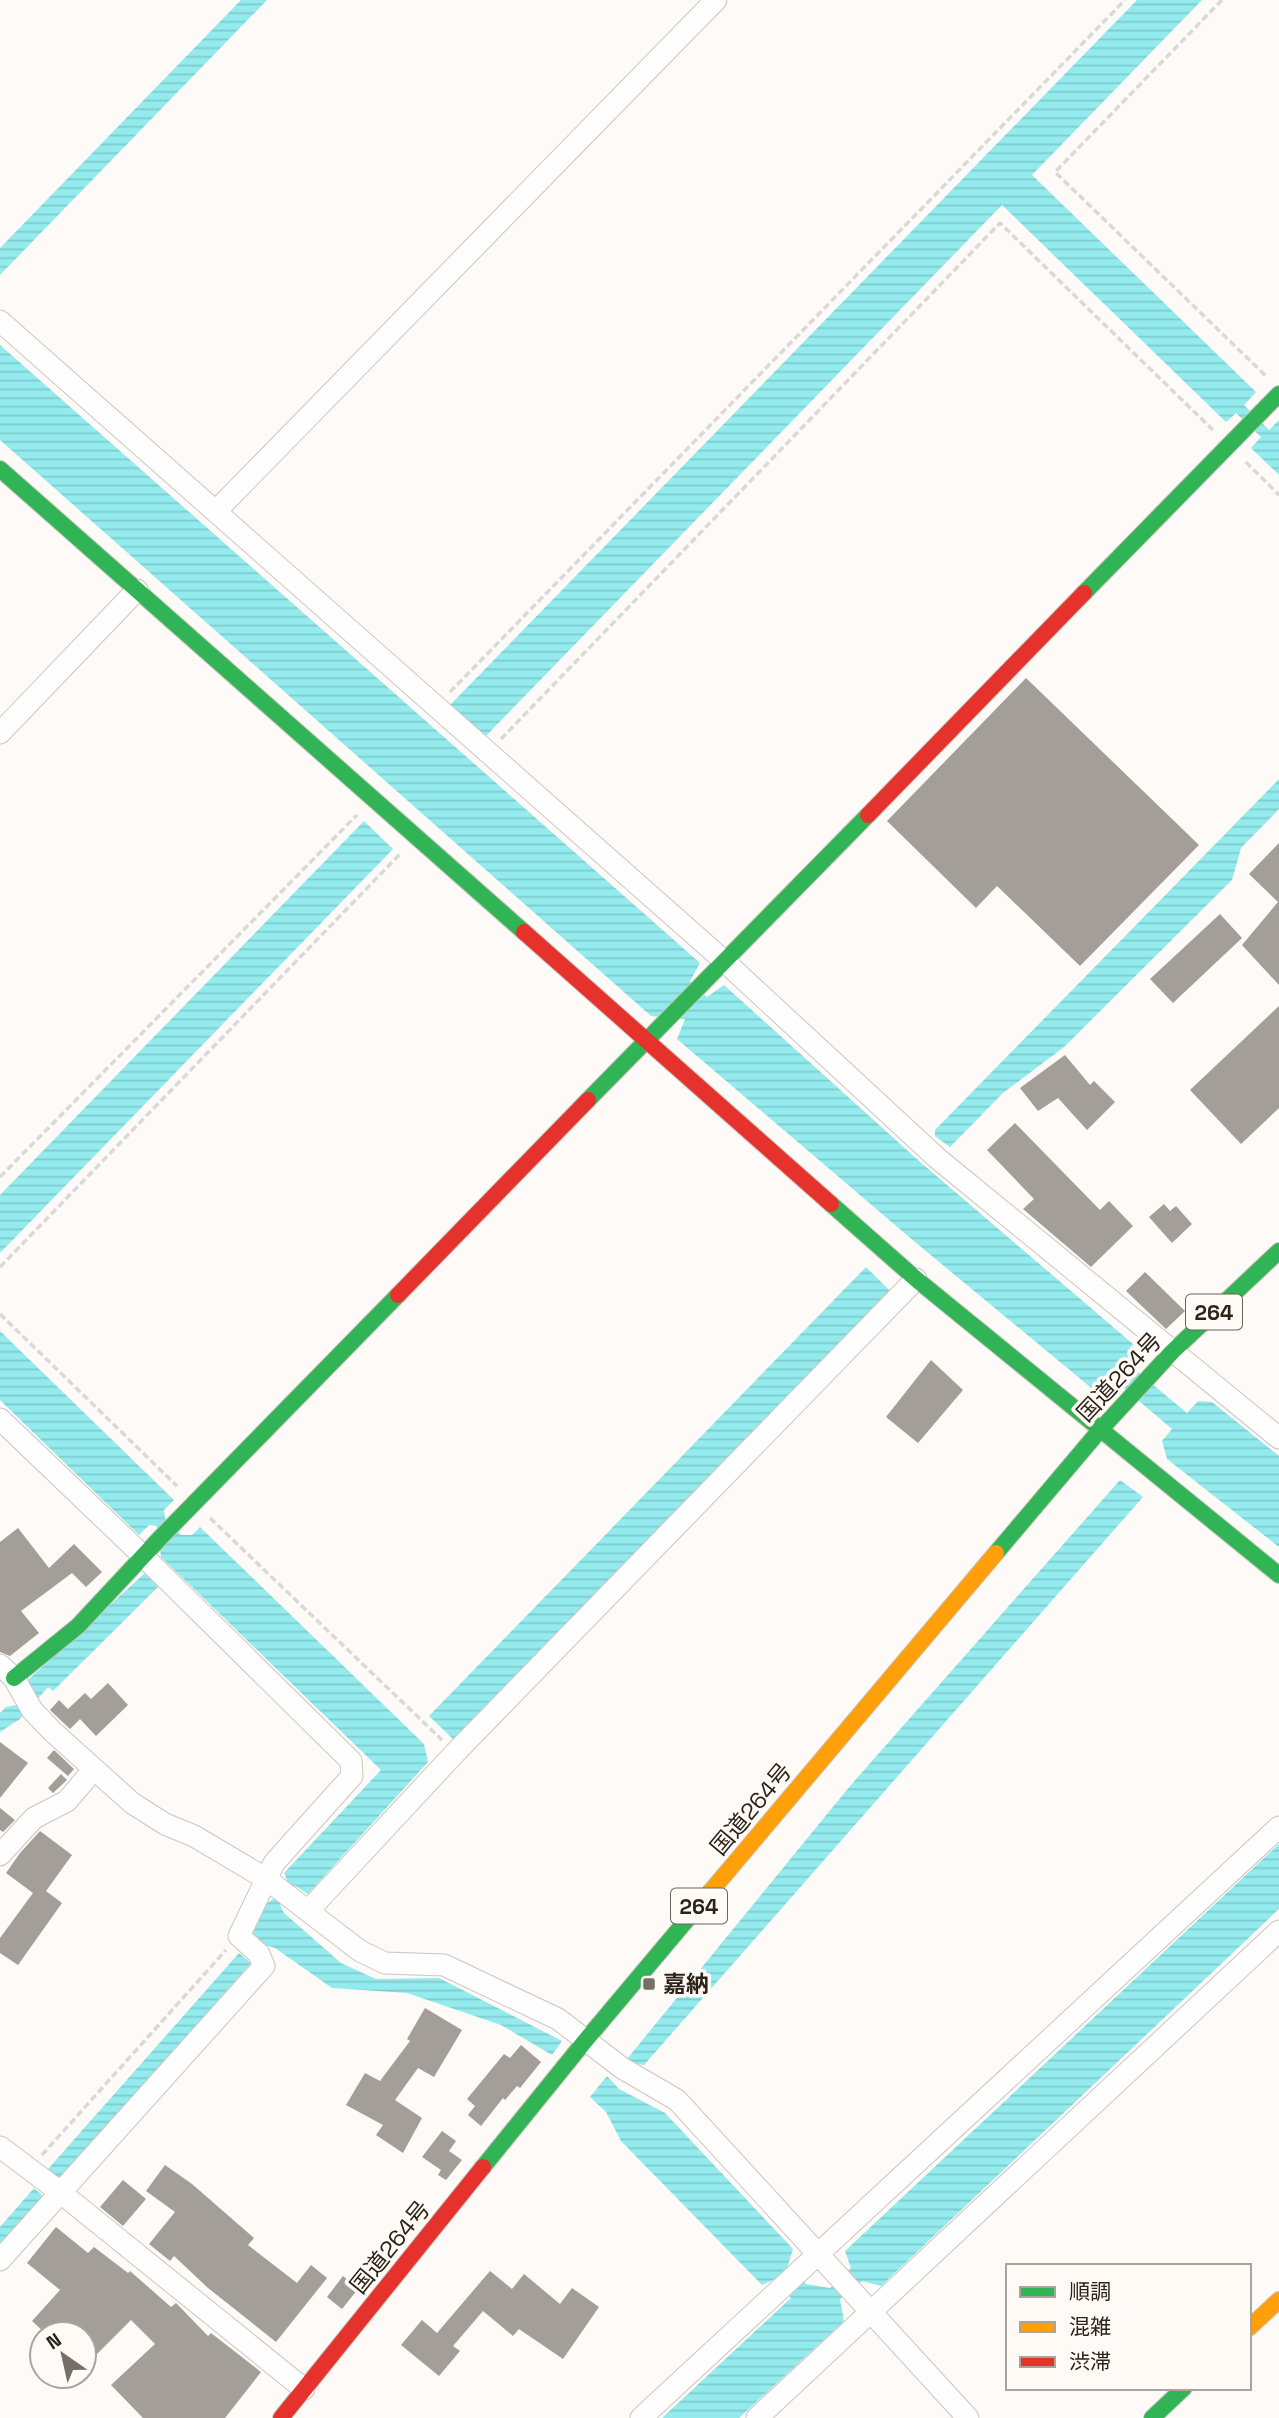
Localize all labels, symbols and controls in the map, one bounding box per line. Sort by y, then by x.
road number: 264 [1186,1294,1242,1330]
street label: 国道264号 [1070,1326,1168,1428]
street label: 国道264号 [704,1757,798,1861]
road number: 264 [671,1888,727,1924]
place label: 嘉納 [663,1969,709,1999]
marker: 嘉納 [641,1976,657,1992]
street label: 国道264号 [343,2194,437,2300]
legend [1006,2264,1251,2390]
text: 順調 [1069,2278,1111,2305]
text: 混雑 [1069,2313,1111,2340]
north arrow [28,2320,98,2390]
text: N [42,2327,66,2355]
text: 渋滞 [1069,2348,1111,2375]

